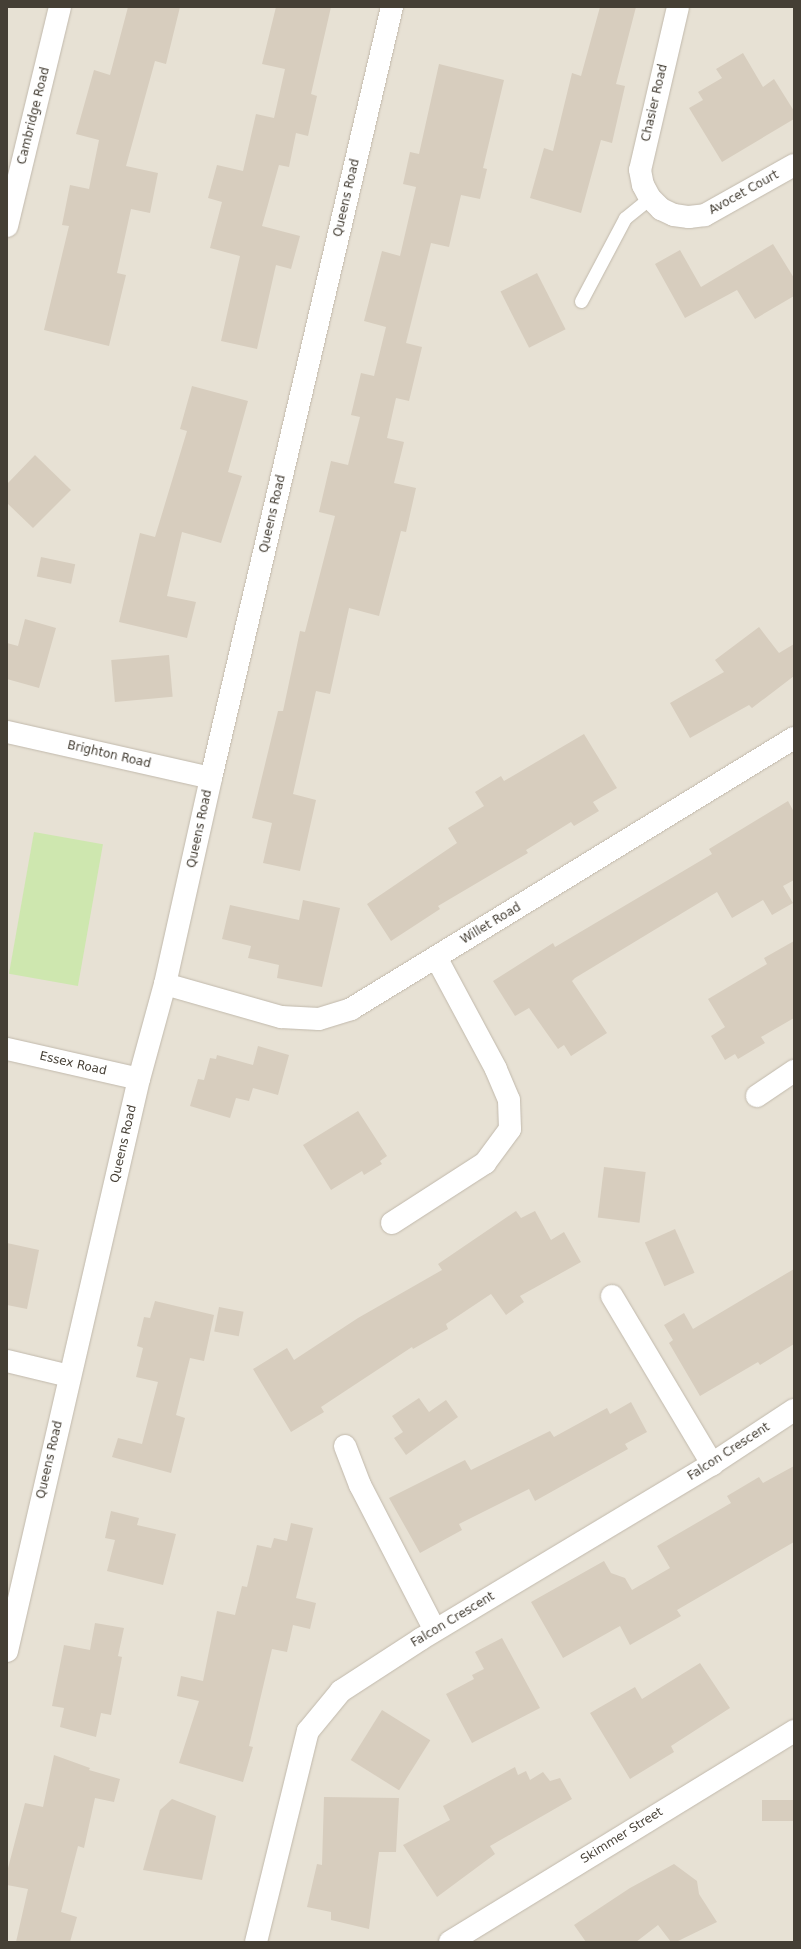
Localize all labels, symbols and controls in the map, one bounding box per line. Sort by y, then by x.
street label: Chasier Road [639,63,671,143]
street label: Cambridge Road [15,66,53,166]
street label: Queens Road [331,158,363,238]
street label: Avocet Court [707,168,781,218]
street label: Queens Road [257,474,289,554]
street label: Brighton Road [66,738,152,772]
street label: Queens Road [185,789,215,869]
street label: Willet Road [458,900,524,948]
street label: Essex Road [38,1049,108,1079]
street label: Queens Road [108,1104,140,1184]
street label: Queens Road [34,1420,66,1500]
street label: Falcon Crescent [685,1420,773,1484]
street label: Falcon Crescent [409,1589,497,1651]
street label: Skimmer Street [578,1805,666,1867]

